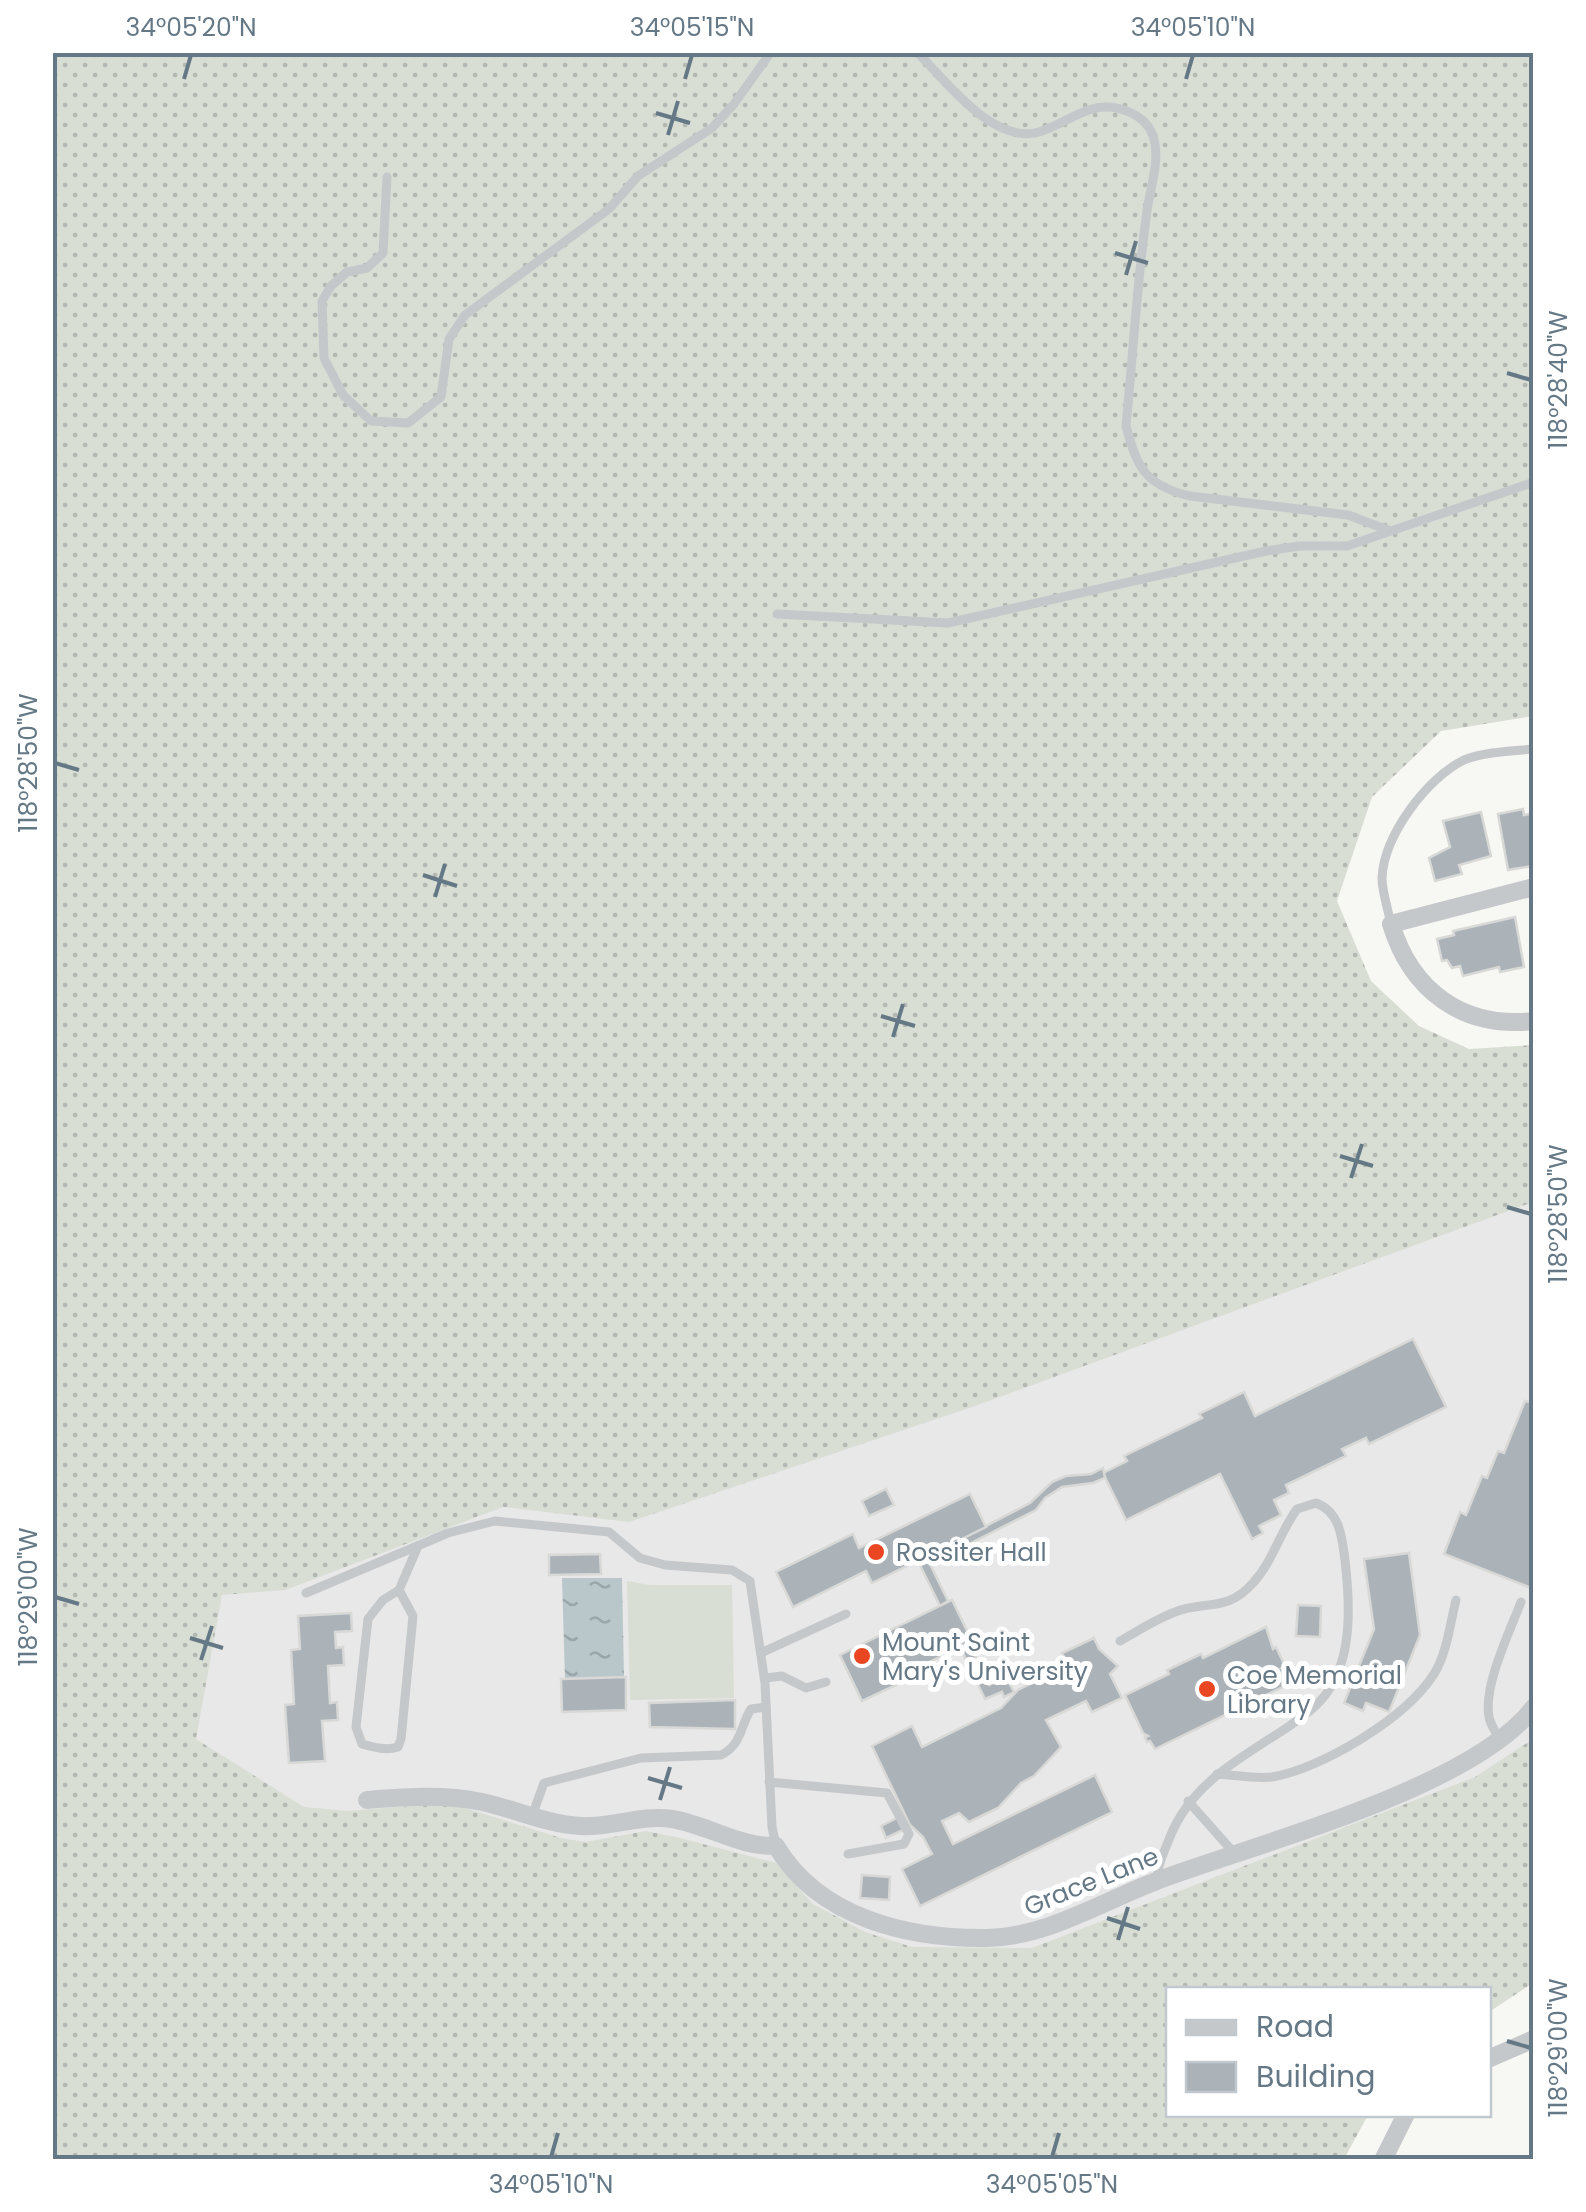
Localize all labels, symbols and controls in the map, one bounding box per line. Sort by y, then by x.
text: 34°05'20"N [125,10,257,45]
text: 34°05'15"N [630,10,754,45]
text: 34°05'10"N [1131,10,1255,45]
text: 118°28'40"W [1541,310,1576,450]
text: 118°28'50"W [11,693,46,833]
text: 118°28'50"W [1541,1144,1576,1284]
text: 118°29'00"W [11,1527,46,1667]
place label: Rossiter Hall [896,1535,1047,1570]
marker: Rossiter Hall [865,1541,887,1563]
place label: Mount Saint Mary's University [882,1625,1088,1689]
marker: Mount Saint Mary's University [851,1645,873,1667]
place label: Coe Memorial Library [1227,1658,1402,1722]
marker: Coe Memorial Library [1196,1678,1218,1700]
street label: Grace Lane [1019,1839,1164,1924]
text: 118°29'00"W [1541,1978,1576,2118]
legend [1166,1987,1491,2117]
text: Road [1256,2005,1334,2048]
text: Building [1256,2055,1376,2098]
text: 34°05'10"N [489,2167,613,2202]
text: 34°05'05"N [986,2167,1118,2202]

